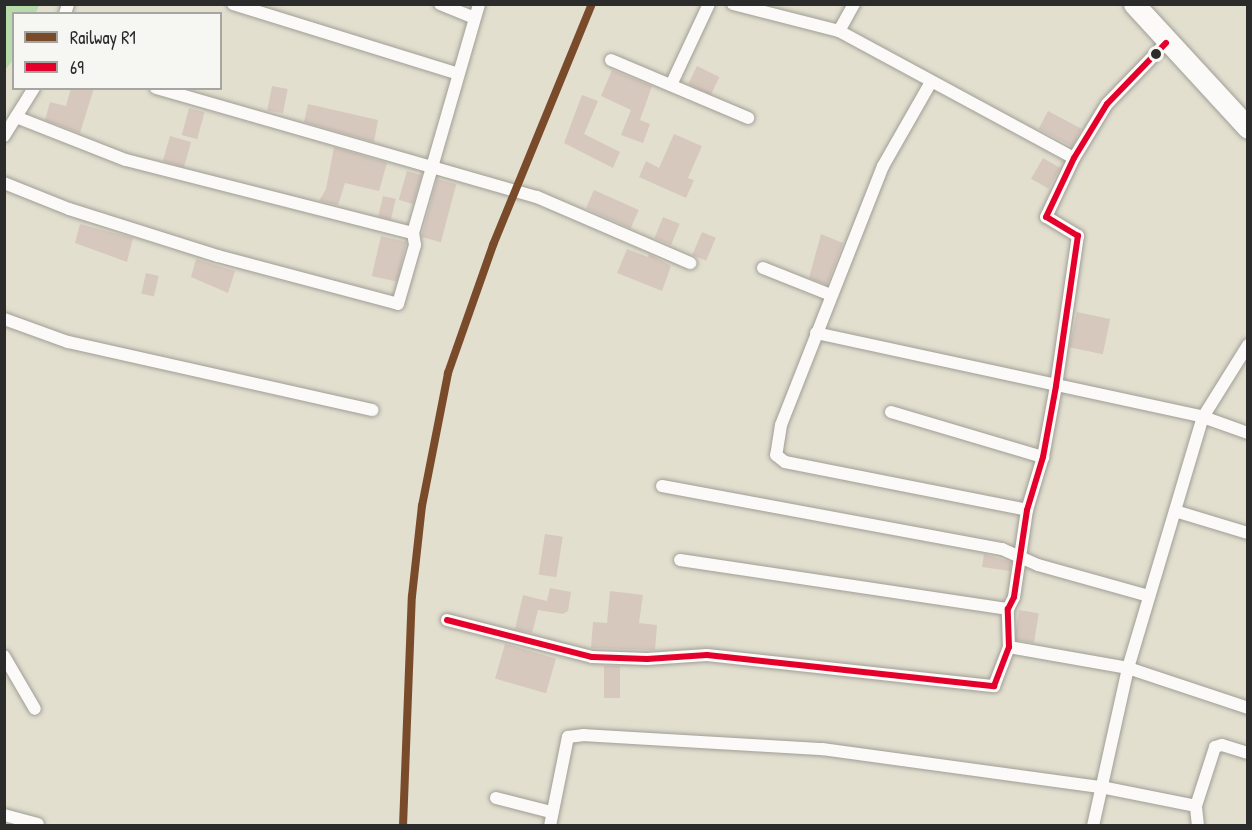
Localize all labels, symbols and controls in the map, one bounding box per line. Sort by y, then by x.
legend [12,12,222,90]
text: Railway R1 [70,25,136,50]
unlabelled marker [1150,48,1162,60]
text: 69 [70,55,84,80]

